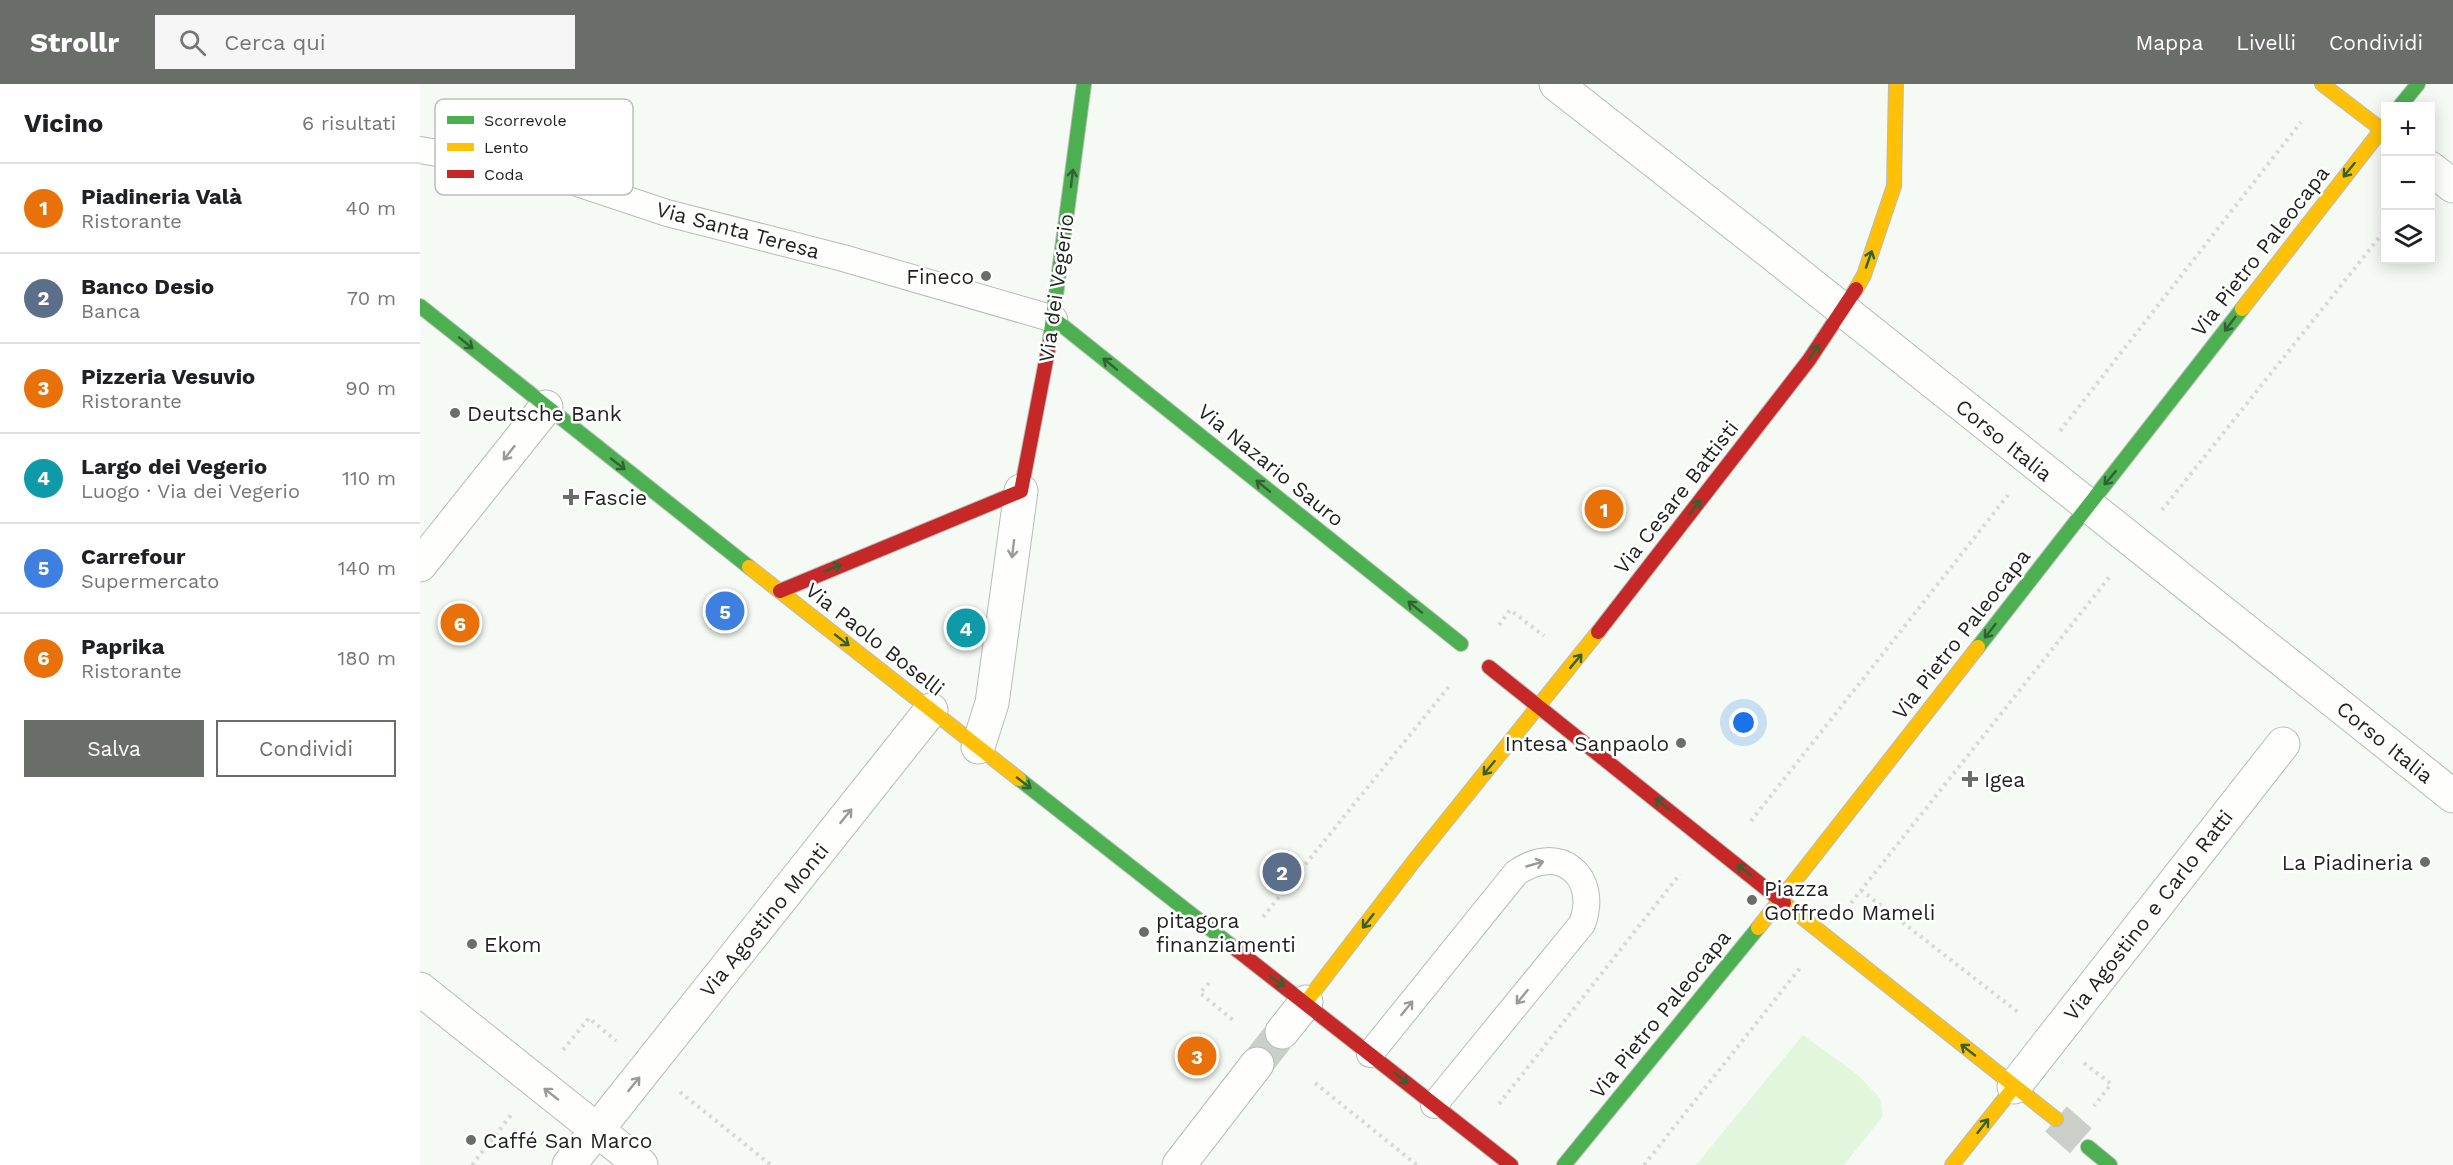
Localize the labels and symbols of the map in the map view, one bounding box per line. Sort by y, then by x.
legend [435,99,633,195]
text: Scorrevole [484,111,567,130]
text: Lento [484,138,529,157]
street label: Via Pietro Paleocapa [2186,161,2334,341]
one-way arrow [2342,161,2355,177]
text: Coda [484,165,524,184]
one-way arrow [1067,168,1078,188]
street label: Via Santa Teresa [653,196,823,264]
street label: Via dei Vegerio [1033,212,1079,364]
one-way arrow [1865,250,1876,269]
place label: Fineco [906,264,974,289]
marker: Fineco [979,269,993,283]
one-way arrow [2223,315,2236,331]
one-way arrow [457,336,473,349]
one-way arrow [1808,345,1820,361]
one-way arrow [1102,357,1118,370]
street label: Corso Italia [1951,394,2057,487]
street label: Via Nazario Sauro [1193,398,1349,532]
place label: Deutsche Bank [467,401,622,426]
marker: Deutsche Bank [448,406,462,420]
street label: Via Cesare Battisti [1609,416,1743,578]
one-way arrow [503,445,516,461]
one-way arrow [610,458,626,471]
one-way arrow [2104,470,2117,486]
one-way arrow [1255,479,1271,492]
place label: Fascie [583,485,647,510]
pin: 1 [1584,486,1624,532]
marker: Fascie [564,490,578,504]
one-way arrow [1689,499,1702,515]
one-way arrow [1008,538,1019,558]
street label: Via Pietro Paleocapa [1887,544,2035,724]
one-way arrow [824,562,842,573]
street label: Via Paolo Boselli [801,577,949,701]
pin: 5 [706,588,744,634]
pin: 6 [440,600,480,646]
one-way arrow [1407,601,1423,614]
pin: 4 [946,606,986,650]
one-way arrow [1983,623,1996,639]
one-way arrow [834,634,850,647]
one-way arrow [1569,653,1582,669]
street label: Corso Italia [2332,696,2438,789]
your location [1729,708,1758,737]
place label: Intesa Sanpaolo [1505,731,1669,756]
marker: Intesa Sanpaolo [1674,736,1688,750]
one-way arrow [1483,760,1496,776]
place label: Igea [1984,767,2025,792]
marker: Igea [1961,770,1979,788]
one-way arrow [1015,777,1031,789]
one-way arrow [1654,798,1670,811]
street label: Via Agostino e Carlo Ratti [2058,805,2238,1025]
one-way arrow [840,809,853,825]
street label: Via Agostino Monti [694,838,834,1002]
pin: 2 [1262,850,1302,894]
place label: La Piadineria [2282,850,2413,875]
marker: La Piadineria [2418,855,2432,869]
one-way arrow [1525,858,1544,869]
one-way arrow [1736,863,1752,876]
place label: Piazza Goffredo Mameli [1764,876,1935,925]
marker: Piazza Goffredo Mameli [1745,893,1759,907]
place label: pitagora finanziamenti [1156,908,1296,957]
one-way arrow [1362,913,1375,929]
marker: pitagora finanziamenti [1137,925,1151,939]
street label: Via Pietro Paleocapa [1584,925,1736,1103]
place label: Ekom [484,932,542,957]
marker: Ekom [465,937,479,951]
one-way arrow [1268,975,1284,987]
one-way arrow [1515,989,1528,1005]
one-way arrow [1401,1000,1414,1016]
pin: 3 [1178,1034,1216,1078]
one-way arrow [1960,1044,1976,1057]
one-way arrow [1393,1071,1409,1084]
one-way arrow [627,1076,640,1092]
one-way arrow [543,1087,559,1100]
one-way arrow [1976,1118,1989,1134]
place label: Caffé San Marco [483,1128,652,1153]
marker: Caffé San Marco [464,1133,478,1147]

